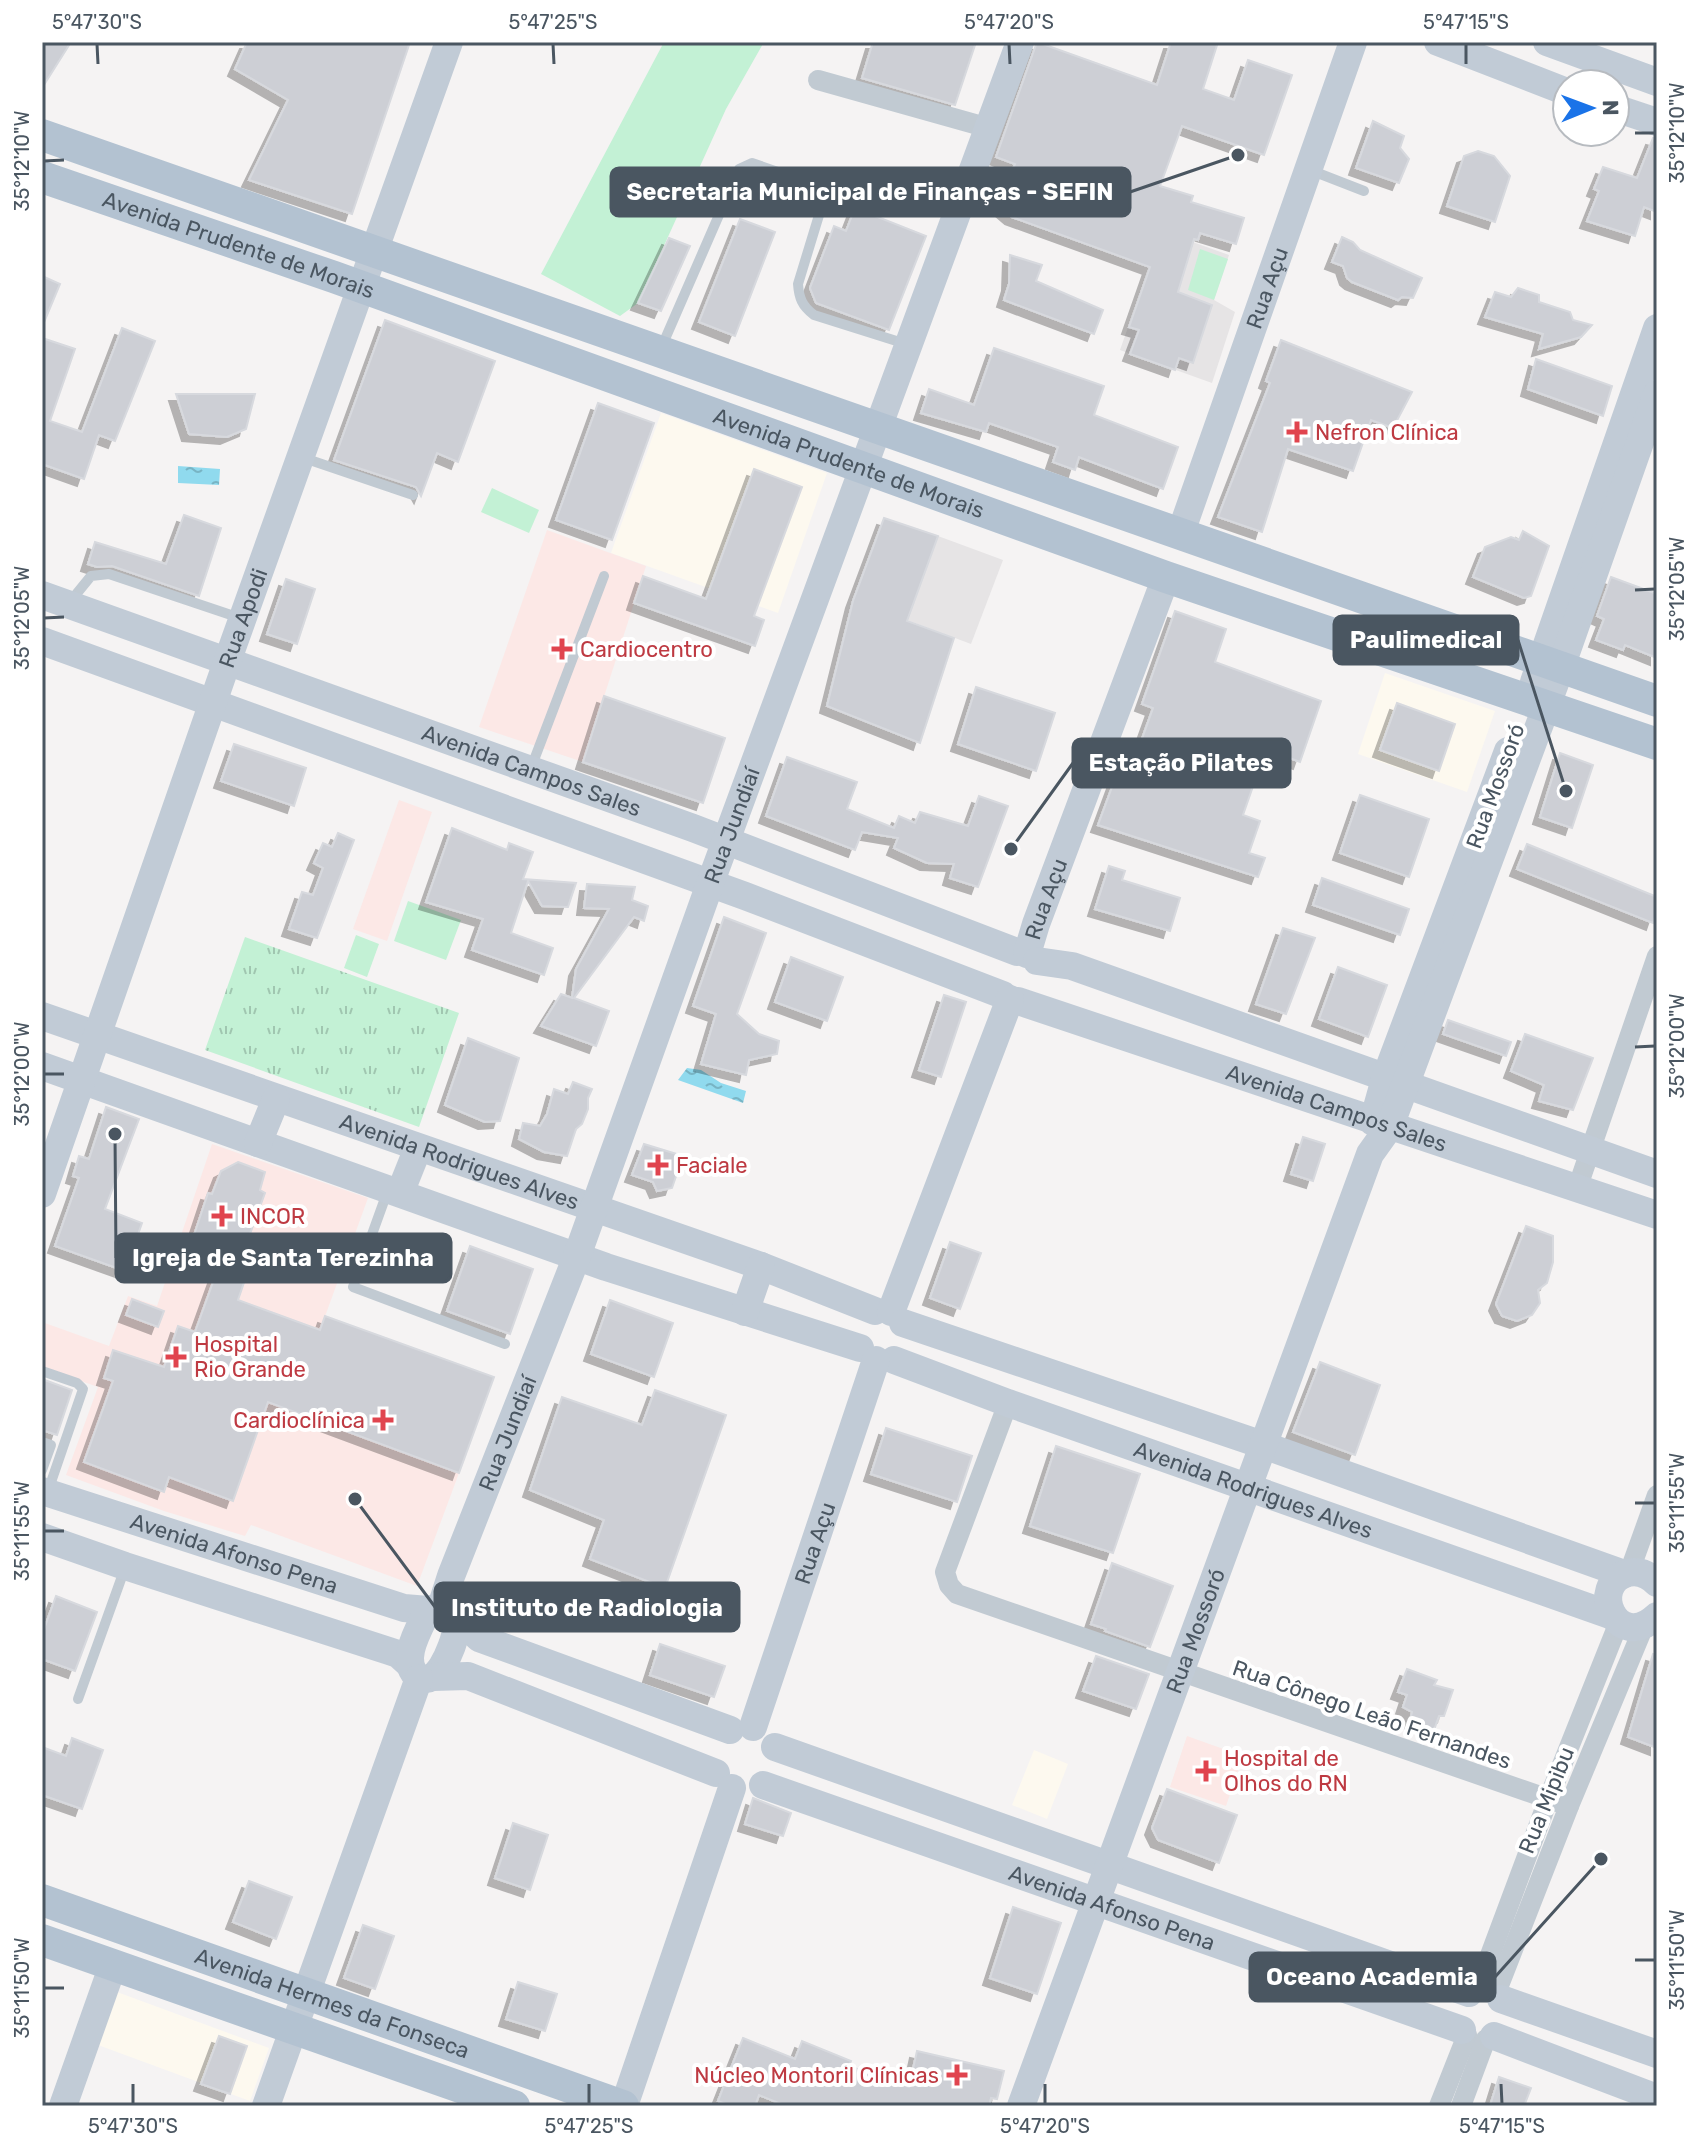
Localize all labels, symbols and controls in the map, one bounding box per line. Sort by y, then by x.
text: 5°47'30"S [52,10,142,34]
text: 5°47'25"S [508,10,598,34]
text: 5°47'20"S [964,10,1054,34]
text: 5°47'15"S [1423,10,1509,34]
north arrow [1551,68,1631,148]
text: 35°12'10"W [1665,82,1689,184]
text: N [1597,100,1624,116]
text: 35°12'10"W [10,110,34,212]
callout: Secretaria Municipal de Finanças - SEFIN [611,168,1130,216]
text: Secretaria Municipal de Finanças - SEFIN [626,178,1114,206]
street label: Avenida Prudente de Morais [99,186,378,305]
street label: Rua Açu [1240,244,1294,332]
street label: Avenida Prudente de Morais [710,402,988,524]
place label: Nefron Clínica [1315,419,1459,446]
marker: Nefron Clínica [1286,421,1308,443]
text: 35°12'05"W [1665,537,1689,641]
street label: Rua Apodi [213,565,273,671]
text: 35°12'05"W [10,566,34,670]
callout: Paulimedical [1334,616,1518,664]
text: Paulimedical [1350,626,1502,654]
place label: Cardiocentro [580,636,713,663]
marker: Cardiocentro [551,638,573,660]
street label: Avenida Campos Sales [418,719,645,822]
street label: Rua Mossoró [1460,720,1531,852]
callout: Estação Pilates [1073,739,1290,787]
text: Estação Pilates [1089,749,1273,777]
street label: Rua Jundiaí [698,762,766,887]
street label: Rua Açu [1019,855,1073,943]
text: 35°12'00"W [1665,993,1689,1099]
text: 35°12'00"W [10,1021,34,1127]
street label: Avenida Campos Sales [1223,1059,1450,1158]
street label: Avenida Rodrigues Alves [336,1108,582,1216]
place label: Faciale [676,1152,748,1179]
marker: Faciale [647,1154,669,1176]
place label: INCOR [240,1203,305,1230]
marker: INCOR [211,1205,233,1227]
callout: Igreja de Santa Terezinha [116,1234,451,1282]
text: Igreja de Santa Terezinha [132,1244,434,1272]
place label: Hospital Rio Grande [194,1331,306,1383]
marker: Hospital Rio Grande [165,1346,187,1368]
street label: Rua Jundiaí [473,1370,543,1495]
place label: Cardioclínica [233,1407,365,1434]
marker: Cardioclínica [372,1409,394,1431]
street label: Avenida Rodrigues Alves [1130,1435,1376,1544]
text: 35°11'55"W [1665,1453,1689,1553]
text: 35°11'55"W [10,1481,34,1581]
street label: Rua Açu [789,1499,841,1588]
street label: Avenida Afonso Pena [127,1507,341,1600]
street label: Rua Mossoró [1160,1565,1231,1697]
callout: Instituto de Radiologia [435,1583,739,1631]
text: Instituto de Radiologia [451,1594,723,1622]
street label: Rua Cônego Leão Fernandes [1229,1654,1515,1775]
street label: Rua Mipibu [1513,1743,1580,1858]
place label: Hospital de Olhos do RN [1224,1745,1348,1797]
marker: Hospital de Olhos do RN [1195,1760,1217,1782]
street label: Avenida Afonso Pena [1005,1859,1219,1956]
text: 35°11'50"W [1665,1909,1689,2011]
text: 35°11'50"W [10,1937,34,2039]
street label: Avenida Hermes da Fonseca [191,1942,473,2064]
callout: Oceano Academia [1250,1953,1495,2001]
text: Oceano Academia [1266,1963,1478,1991]
place label: Núcleo Montoril Clínicas [694,2062,939,2089]
marker: Núcleo Montoril Clínicas [946,2064,968,2086]
text: 5°47'30"S [88,2114,178,2138]
text: 5°47'25"S [544,2114,634,2138]
text: 5°47'20"S [1000,2114,1090,2138]
text: 5°47'15"S [1459,2114,1545,2138]

